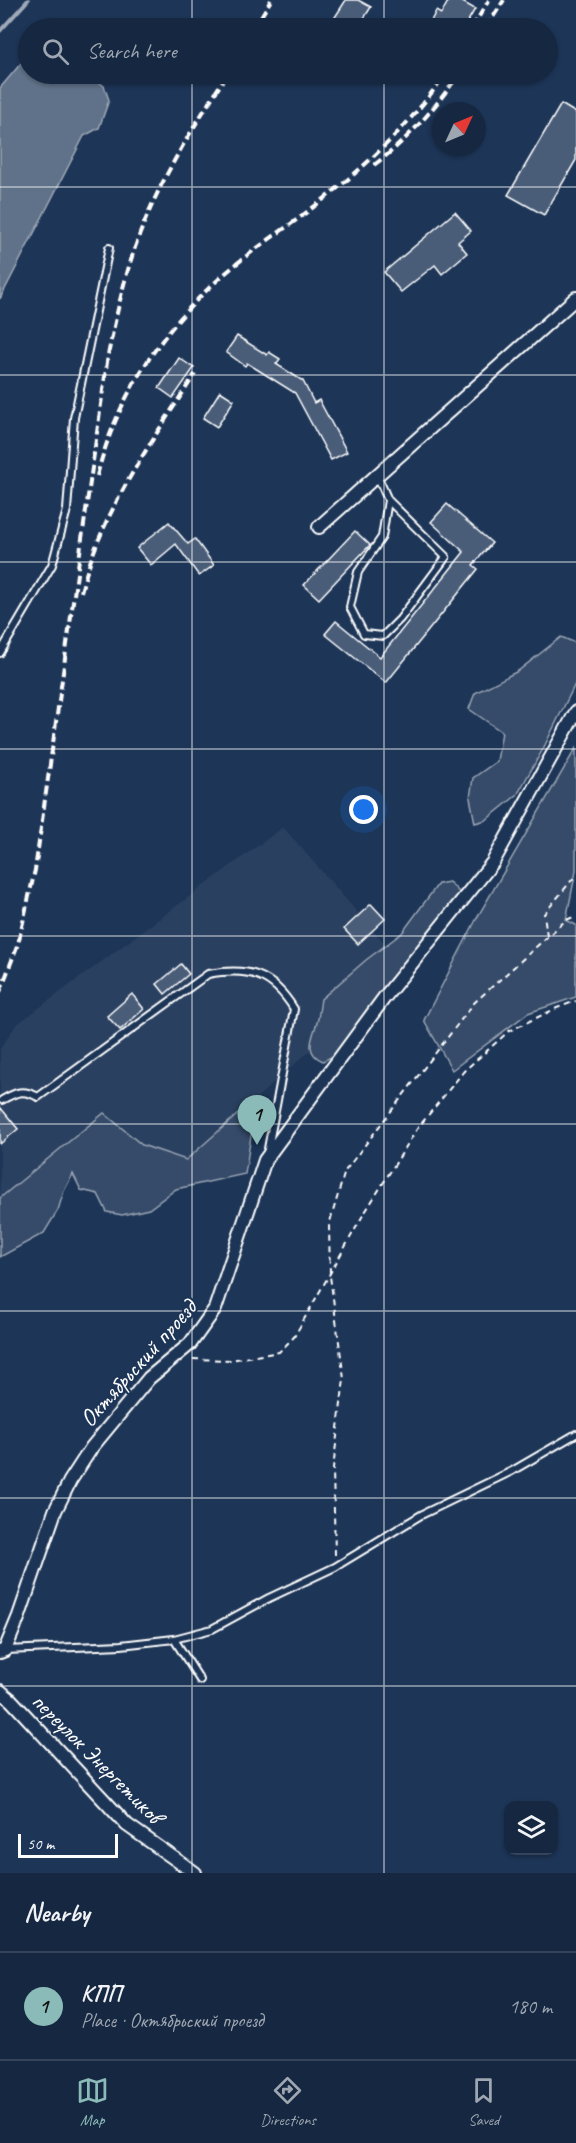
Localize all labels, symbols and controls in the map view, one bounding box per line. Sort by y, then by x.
search box [18,18,558,84]
icon: search [39,35,72,68]
text: Search here [87,37,177,65]
north arrow [432,102,486,156]
your location [349,795,378,824]
pin: 1 [238,1096,276,1145]
street label: Октябрьский проезд [73,1291,205,1433]
street label: переулок Энергетиков [25,1686,173,1834]
map controls [504,1801,558,1855]
button: layers [504,1801,558,1855]
scale bar [18,1831,118,1858]
text: 50 m [27,1834,54,1854]
text: Nearby [24,1896,89,1929]
text: КПП [81,1980,121,2008]
text: 1 [39,1994,48,2019]
text: 180 m [509,1994,552,2019]
text: Place · Октябрьский проезд [81,2008,264,2033]
tab: Map [76,2074,109,2130]
tab: Directions [260,2074,316,2130]
tab: Saved [467,2074,500,2130]

